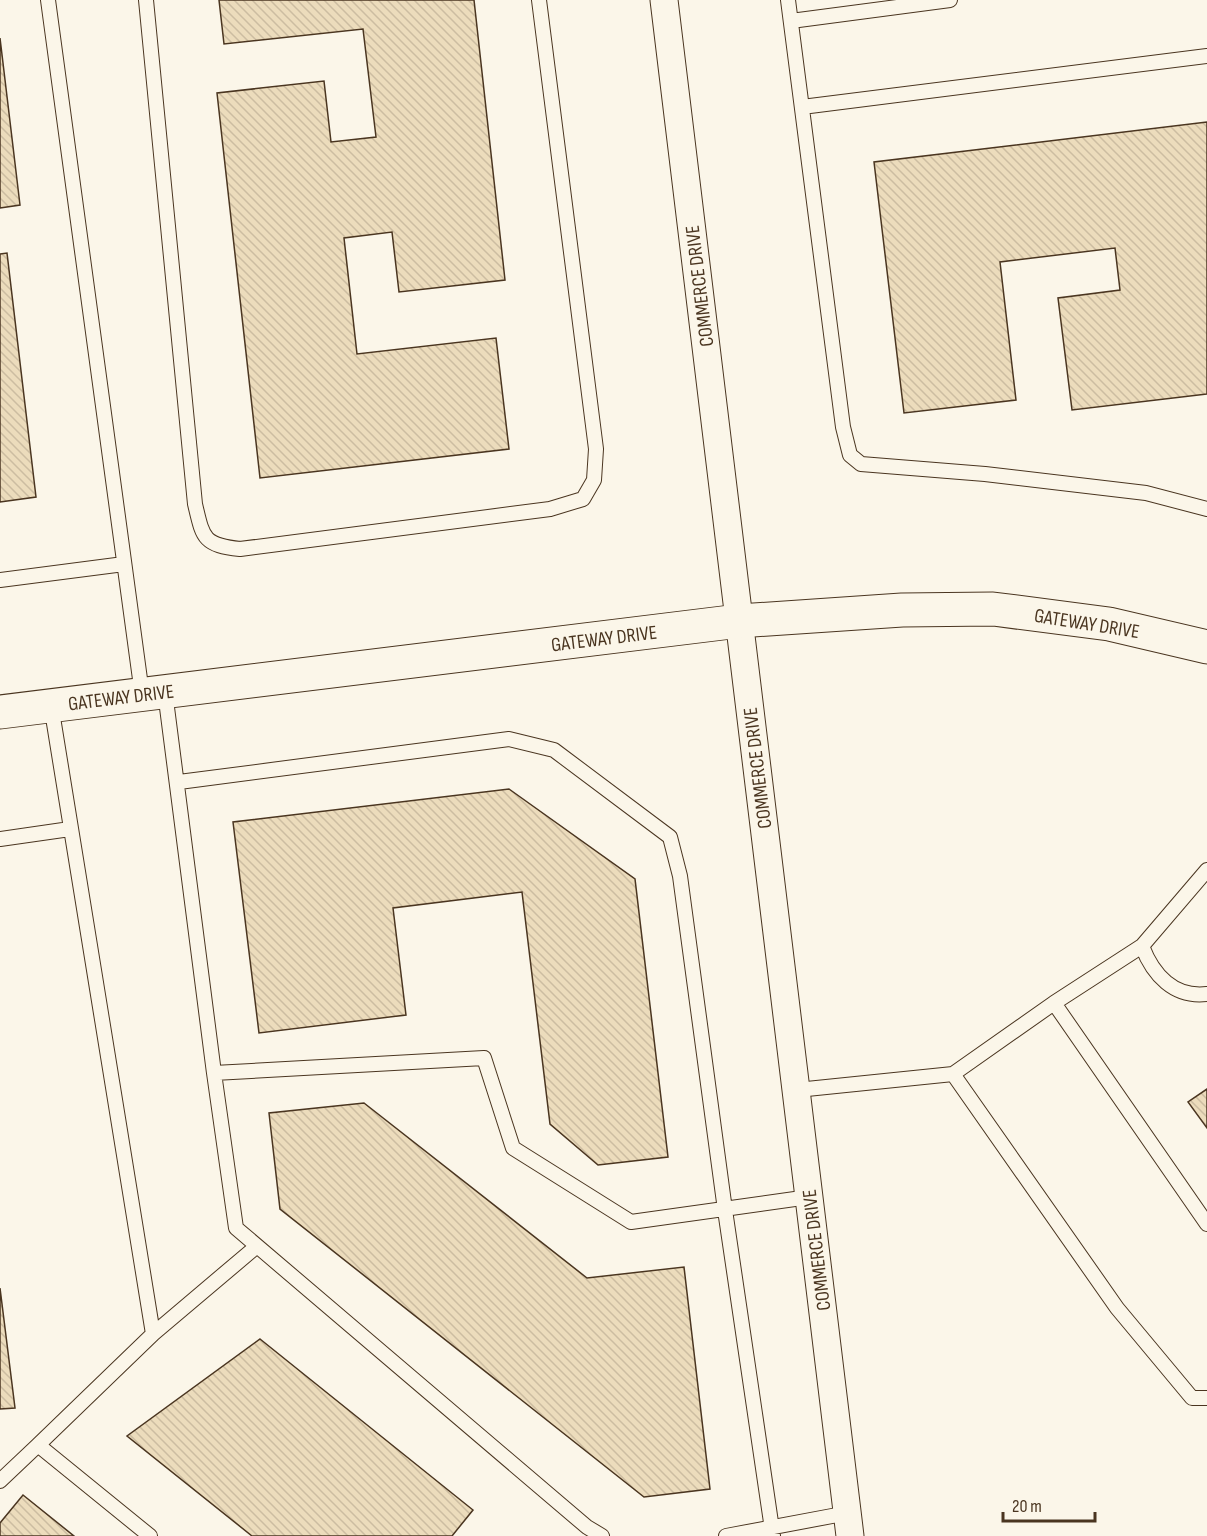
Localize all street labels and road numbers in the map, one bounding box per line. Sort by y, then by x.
street label: COMMERCE DRIVE [681,224,719,348]
street label: GATEWAY DRIVE [1032,604,1141,644]
street label: GATEWAY DRIVE [550,621,658,657]
street label: GATEWAY DRIVE [67,680,175,716]
street label: COMMERCE DRIVE [739,706,777,830]
street label: COMMERCE DRIVE [798,1188,836,1312]

